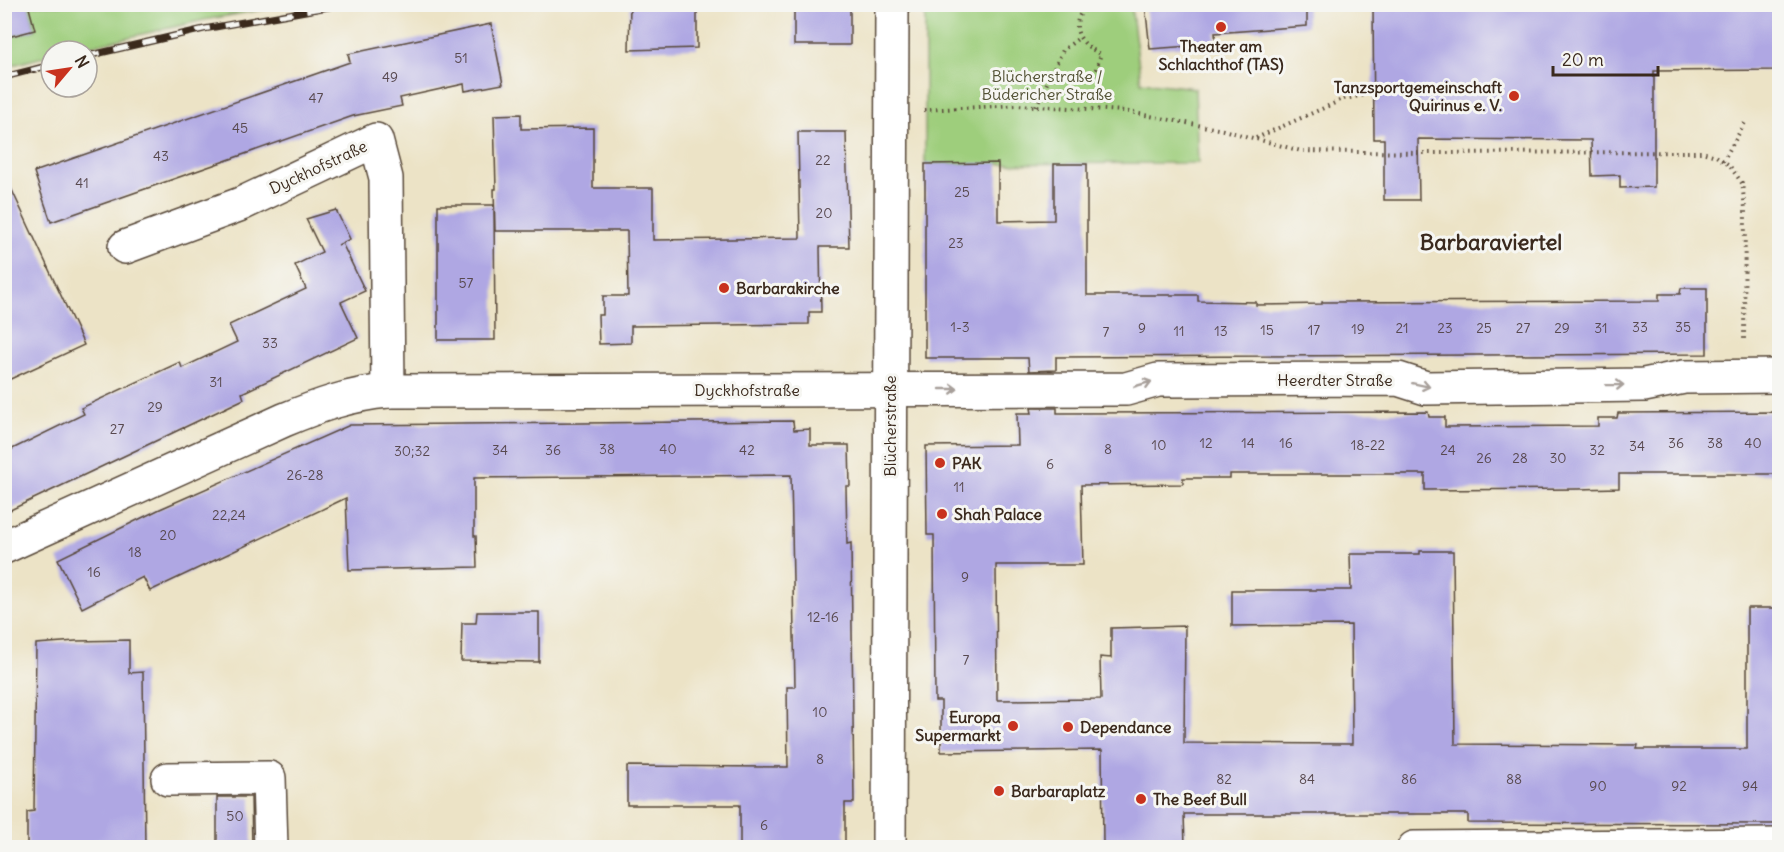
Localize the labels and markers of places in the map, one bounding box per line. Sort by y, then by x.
marker: Theater am Schlachthof (TAS) [1214,20,1228,34]
place label: Theater am Schlachthof (TAS) [1158,36,1284,75]
place label: Tanzsportgemeinschaft Quirinus e. V. [1334,77,1503,115]
marker: Tanzsportgemeinschaft Quirinus e. V. [1507,89,1521,103]
place label: Barbarakirche [736,278,840,298]
marker: Barbarakirche [717,281,731,295]
place label: PAK [952,453,981,473]
marker: PAK [933,456,947,470]
place label: Shah Palace [954,504,1042,524]
marker: Shah Palace [935,507,949,521]
place label: Europa Supermarkt [915,707,1002,746]
place label: Dependance [1080,717,1172,738]
marker: Europa Supermarkt [1006,719,1020,733]
marker: Dependance [1061,720,1075,734]
place label: Barbaraplatz [1011,781,1106,802]
marker: Barbaraplatz [992,784,1006,798]
place label: The Beef Bull [1153,789,1247,809]
marker: The Beef Bull [1134,792,1148,806]

